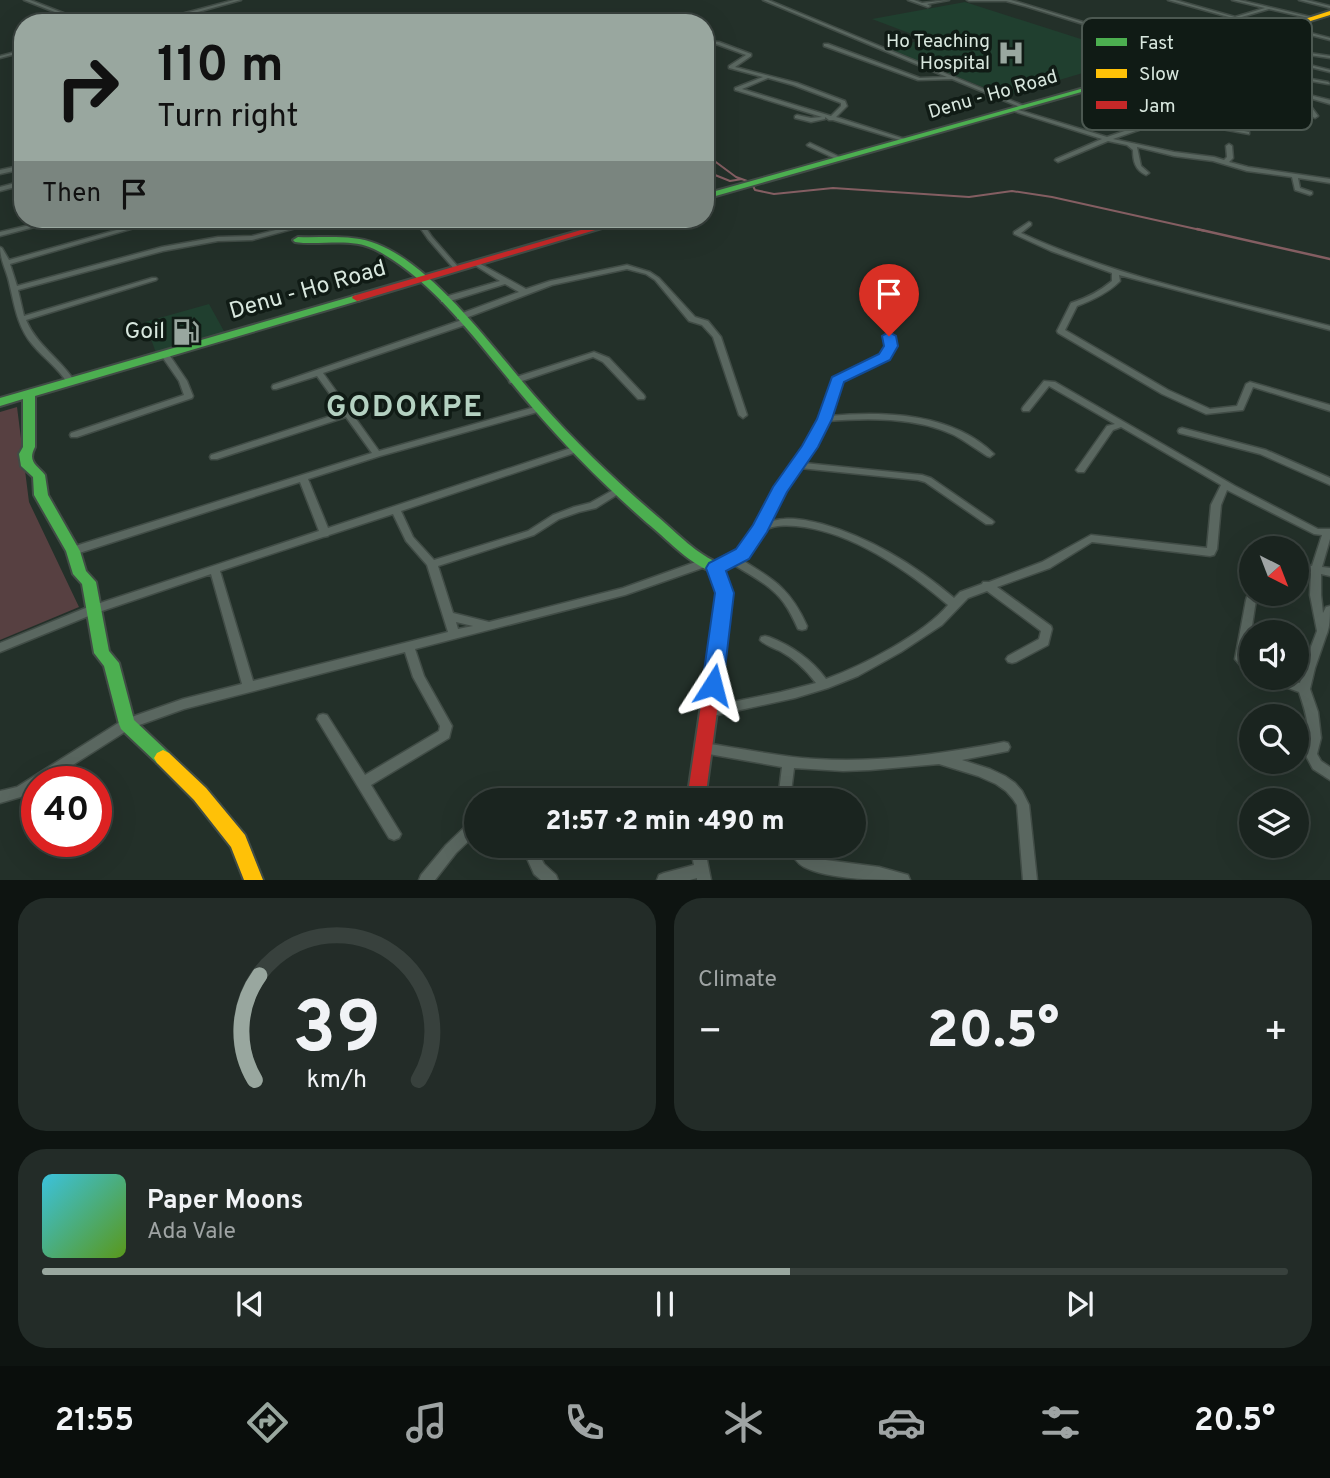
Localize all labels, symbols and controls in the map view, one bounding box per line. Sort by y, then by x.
legend [1082,18,1312,130]
place label: Ho Teaching Hospital [886,30,990,76]
text: Fast [1139,32,1174,56]
text: 110 m [157,37,284,99]
hospital icon: Ho Teaching Hospital [996,38,1026,68]
icon: right [42,42,133,133]
text: Slow [1139,63,1179,87]
street label: Denu - Ho Road [926,65,1060,125]
text: Jam [1139,95,1176,119]
text: Turn right [157,98,299,138]
icon: arrive [115,175,153,213]
text: Then [42,178,101,211]
street label: Denu - Ho Road [226,255,390,327]
pin [859,264,919,336]
icon: arrive [870,275,908,313]
fuel station icon: Goil [171,317,201,347]
place label: Goil [124,318,165,347]
district label: GODOKPE [326,390,484,427]
north arrow [1239,536,1309,606]
map controls [1239,536,1309,858]
button: sound [1239,620,1309,690]
position arrow [676,648,750,722]
button: search [1239,704,1309,774]
speed limit sign: 40 [21,766,112,857]
button: layers [1239,788,1309,858]
text: 21:57 · 2 min · 490 m [546,806,784,839]
text: Climate [698,966,777,995]
text: 39 [293,987,381,1079]
text: 20.5° [927,1000,1059,1066]
text: − [698,1009,723,1058]
text: + [1263,1009,1288,1058]
text: km/h [307,1065,367,1097]
text: Paper Moons [147,1185,303,1218]
text: Ada Vale [147,1218,236,1247]
icon: previous [231,1285,269,1323]
icon: pause [646,1285,684,1323]
icon: next [1061,1285,1099,1323]
icon: directions [243,1398,292,1447]
icon: music [402,1398,451,1447]
icon: phone [560,1398,609,1447]
icon: climate [719,1398,768,1447]
icon: car [877,1398,926,1447]
icon: filters [1036,1398,1085,1447]
text: 21:55 [55,1402,134,1442]
text: 20.5° [1194,1402,1275,1442]

